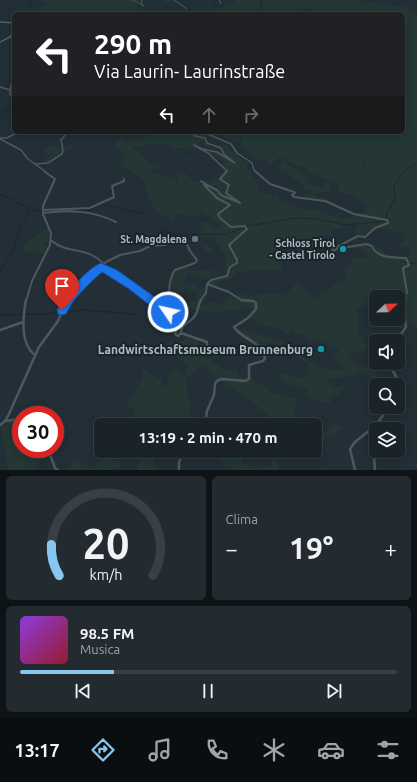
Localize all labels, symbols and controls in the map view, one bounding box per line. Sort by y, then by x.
icon: left [28,28,80,80]
text: 290 m [94,28,172,59]
text: Via Laurin- Laurinstraße [94,61,285,81]
icon: left [156,104,178,126]
icon: ahead [198,104,220,126]
icon: right [240,104,262,126]
place label: St. Magdalena [120,234,187,245]
marker: St. Magdalena [190,234,200,244]
place label: Schloss Tirol - Castel Tirolo [269,238,335,261]
marker: Schloss Tirol - Castel Tirolo [338,244,348,254]
pin [45,269,79,310]
icon: arrive [51,275,73,297]
north arrow [369,290,405,326]
map controls [369,290,405,458]
position arrow [147,291,189,333]
button: sound [369,334,405,370]
place label: Landwirtschaftsmuseum Brunnenburg [98,343,313,356]
marker: Landwirtschaftsmuseum Brunnenburg [316,344,326,354]
button: search [369,378,405,414]
speed limit sign: 30 [12,406,64,458]
button: layers [369,422,405,458]
text: 13:19 · 2 min · 470 m [139,429,277,446]
text: Clima [226,512,258,526]
text: 20 [82,520,129,567]
text: 19° [289,531,333,565]
text: − [226,536,238,561]
text: + [385,536,397,561]
text: km/h [89,567,122,583]
text: 98.5 FM [80,625,134,642]
text: Musica [80,642,120,656]
icon: previous [72,680,94,702]
icon: pause [197,680,219,702]
icon: next [323,680,345,702]
icon: directions [89,736,117,764]
icon: music [146,736,174,764]
icon: phone [203,736,231,764]
icon: climate [260,736,288,764]
icon: car [317,736,345,764]
icon: filters [374,736,402,764]
text: 13:17 [15,740,60,760]

